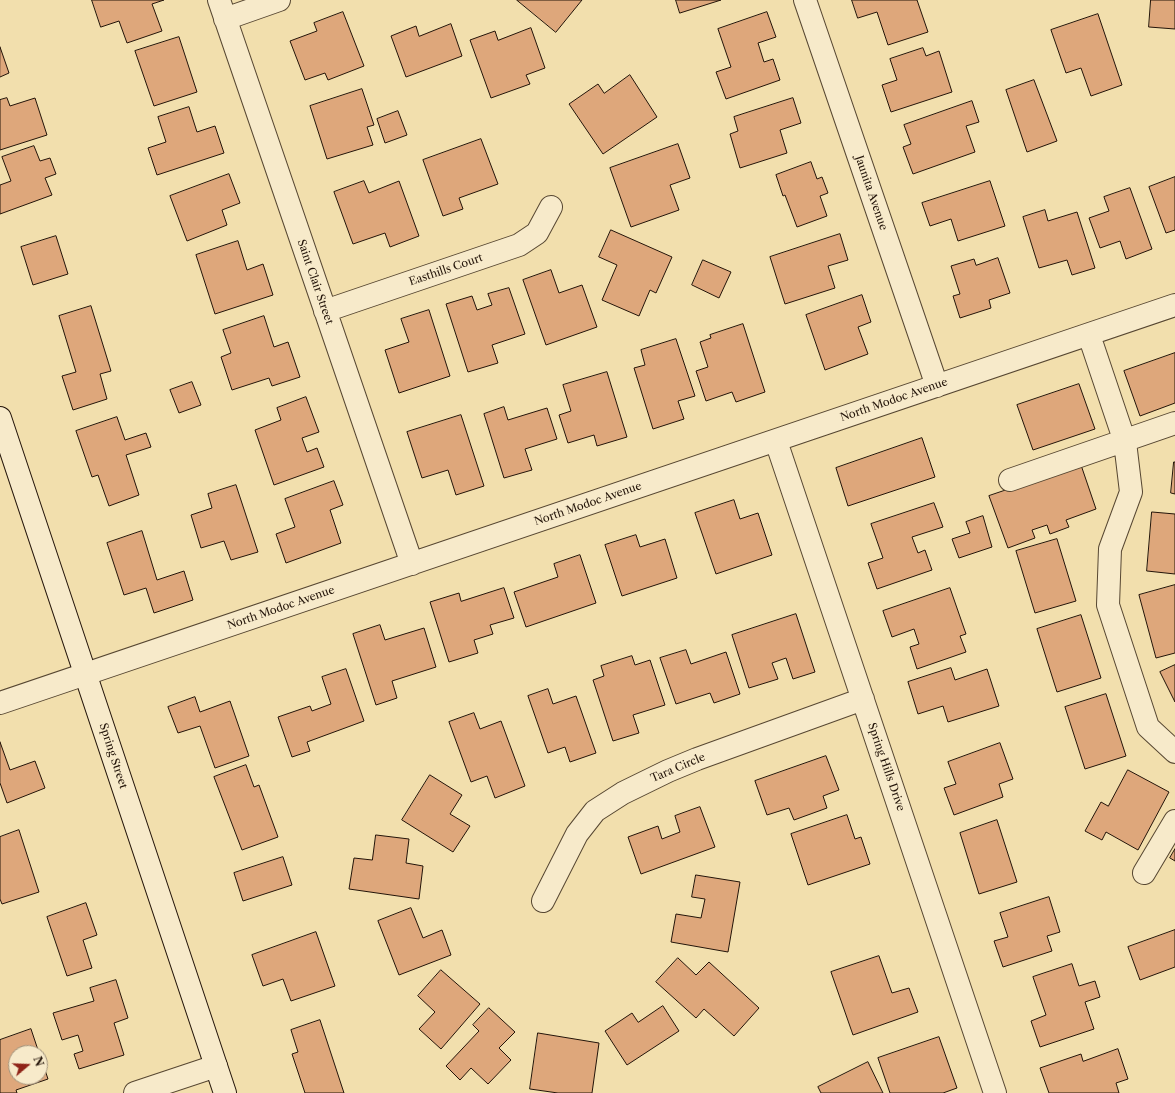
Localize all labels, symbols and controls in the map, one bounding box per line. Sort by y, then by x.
street label: Jaunita Avenue [852,154,890,232]
street label: Saint Clair Street [294,238,336,326]
street label: Easthills Court [407,251,485,289]
street label: North Modoc Avenue [839,375,949,425]
street label: North Modoc Avenue [533,479,643,529]
street label: North Modoc Avenue [226,583,336,633]
street label: Spring Hills Drive [865,721,907,813]
street label: Spring Street [96,722,130,790]
street label: Tara Circle [649,751,707,785]
north arrow [8,1045,48,1085]
text: N [30,1055,47,1068]

